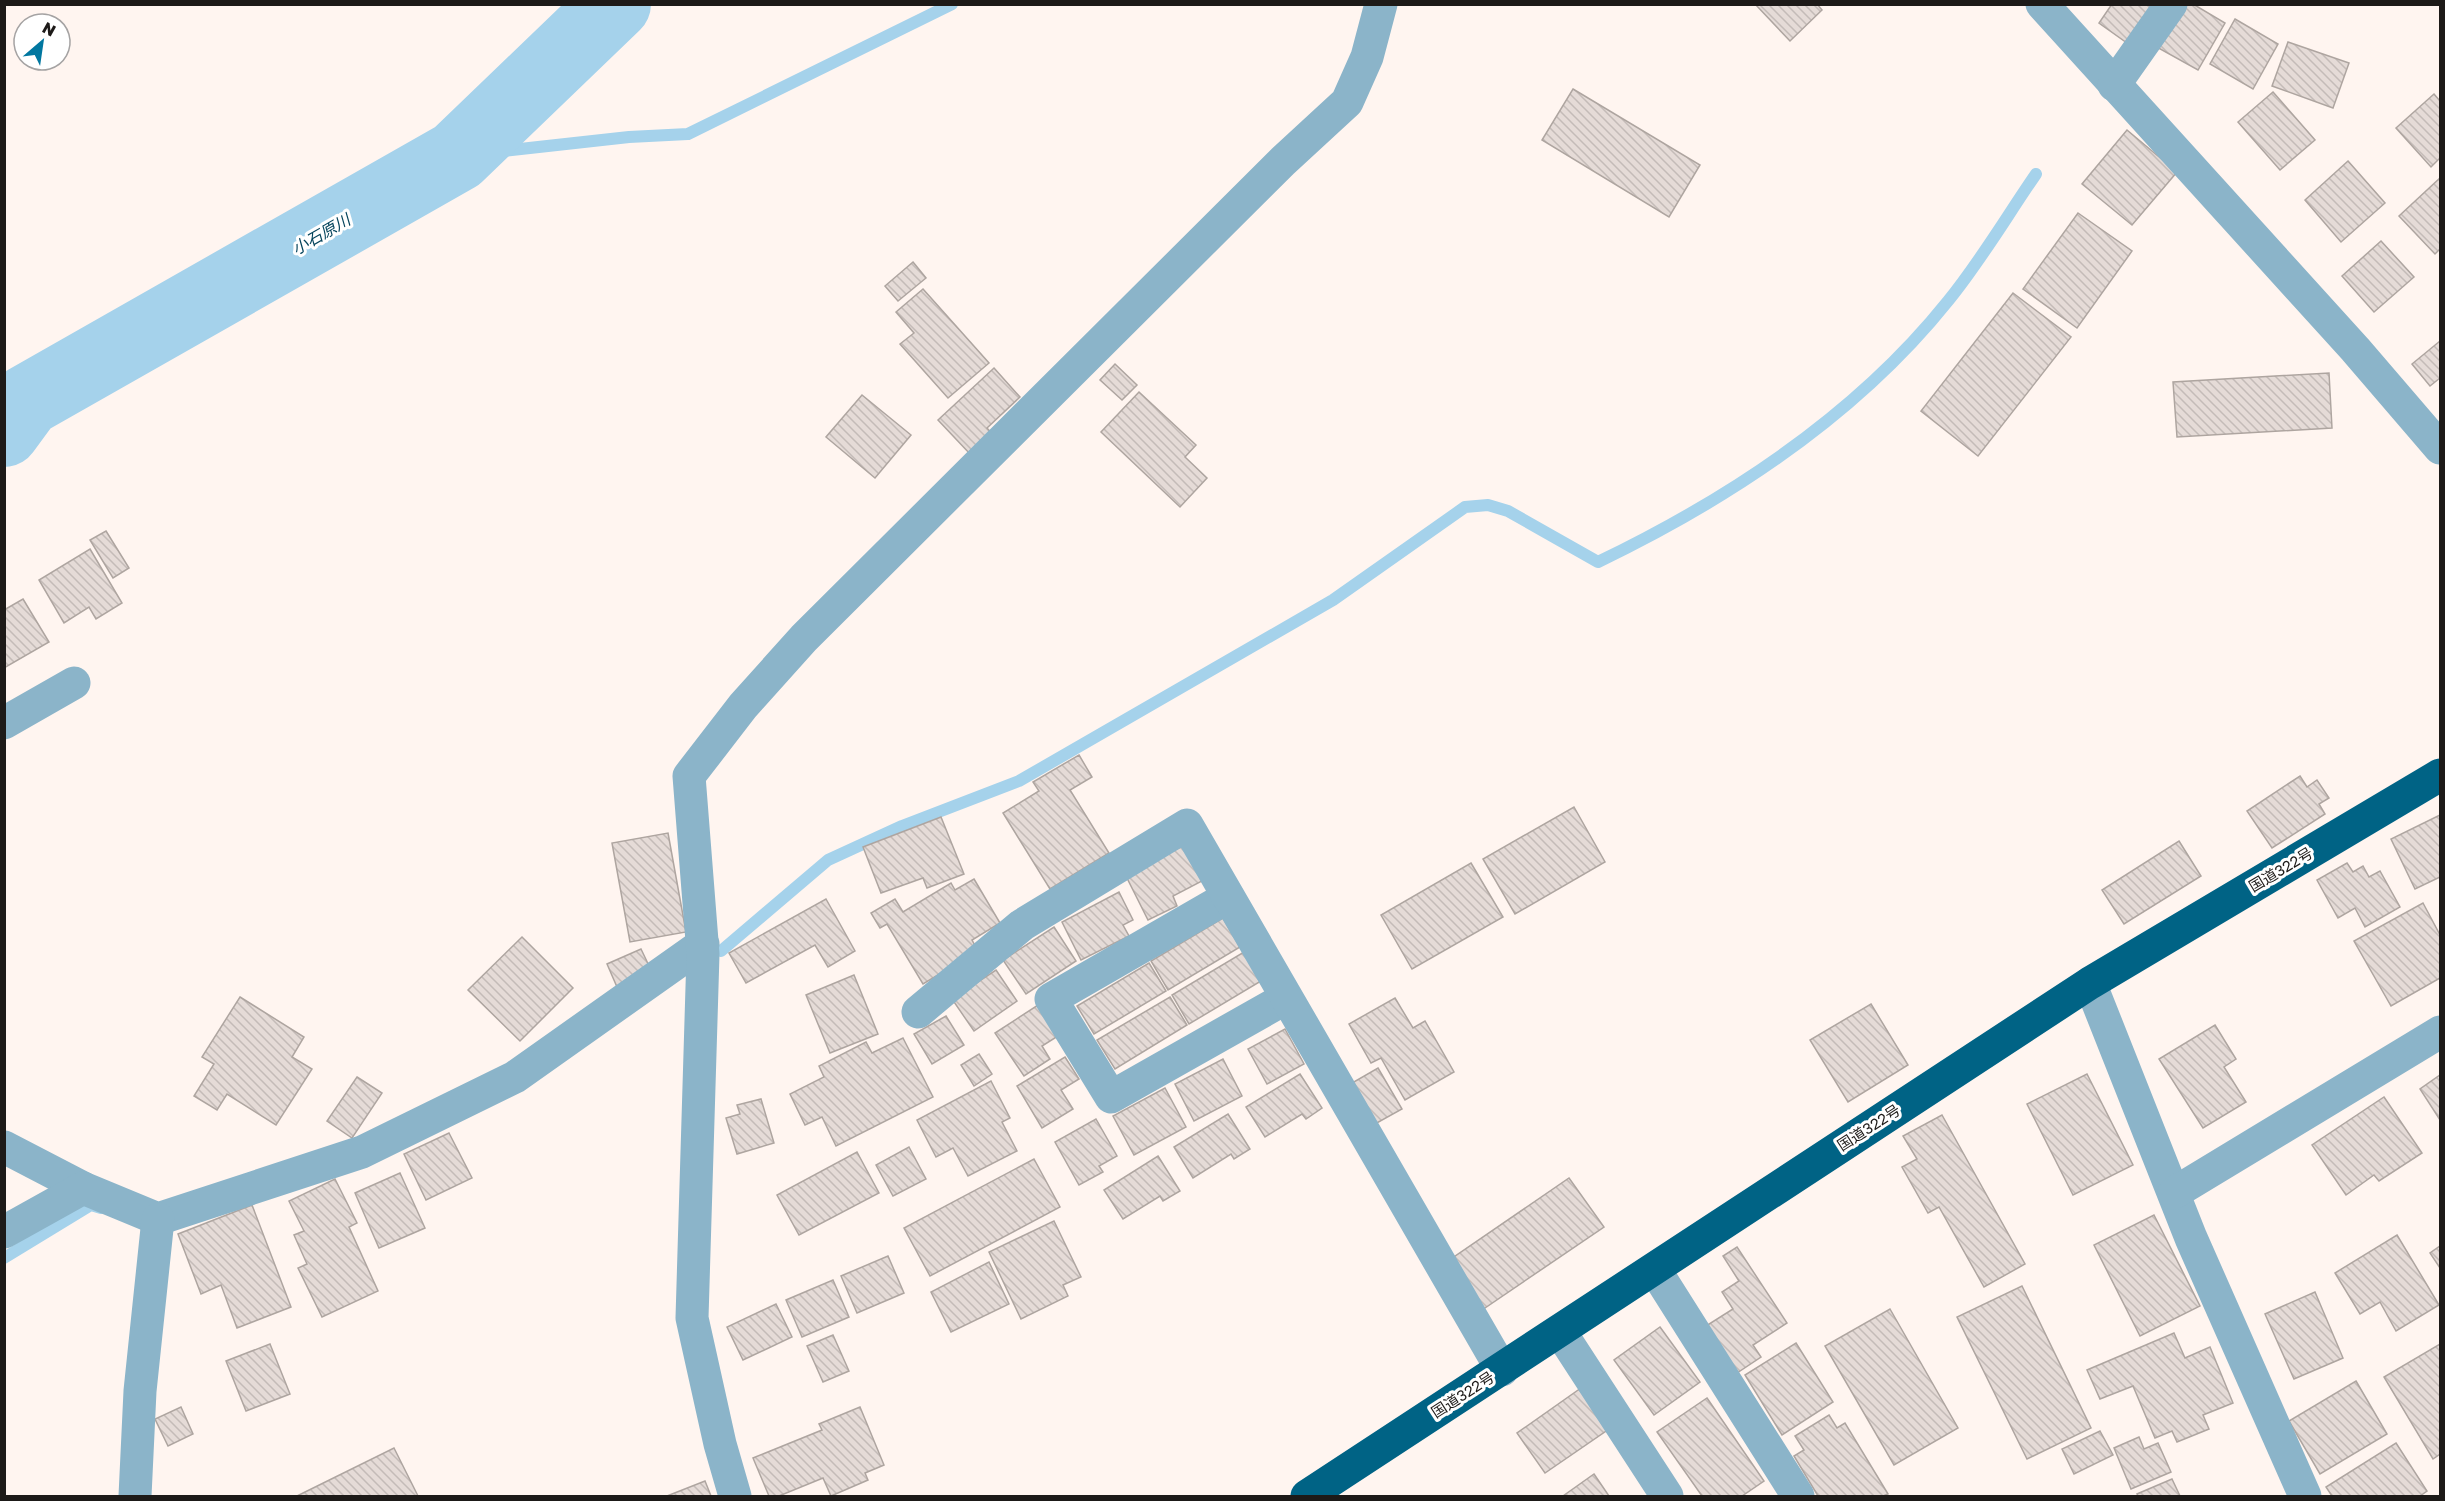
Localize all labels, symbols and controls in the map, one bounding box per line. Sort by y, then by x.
north arrow [12,12,72,72]
text: N [39,17,59,41]
water label: 小石原川 [288,208,355,259]
street label: 国道322号 [2245,843,2316,895]
street label: 国道322号 [1834,1100,1903,1154]
street label: 国道322号 [1428,1367,1497,1421]

